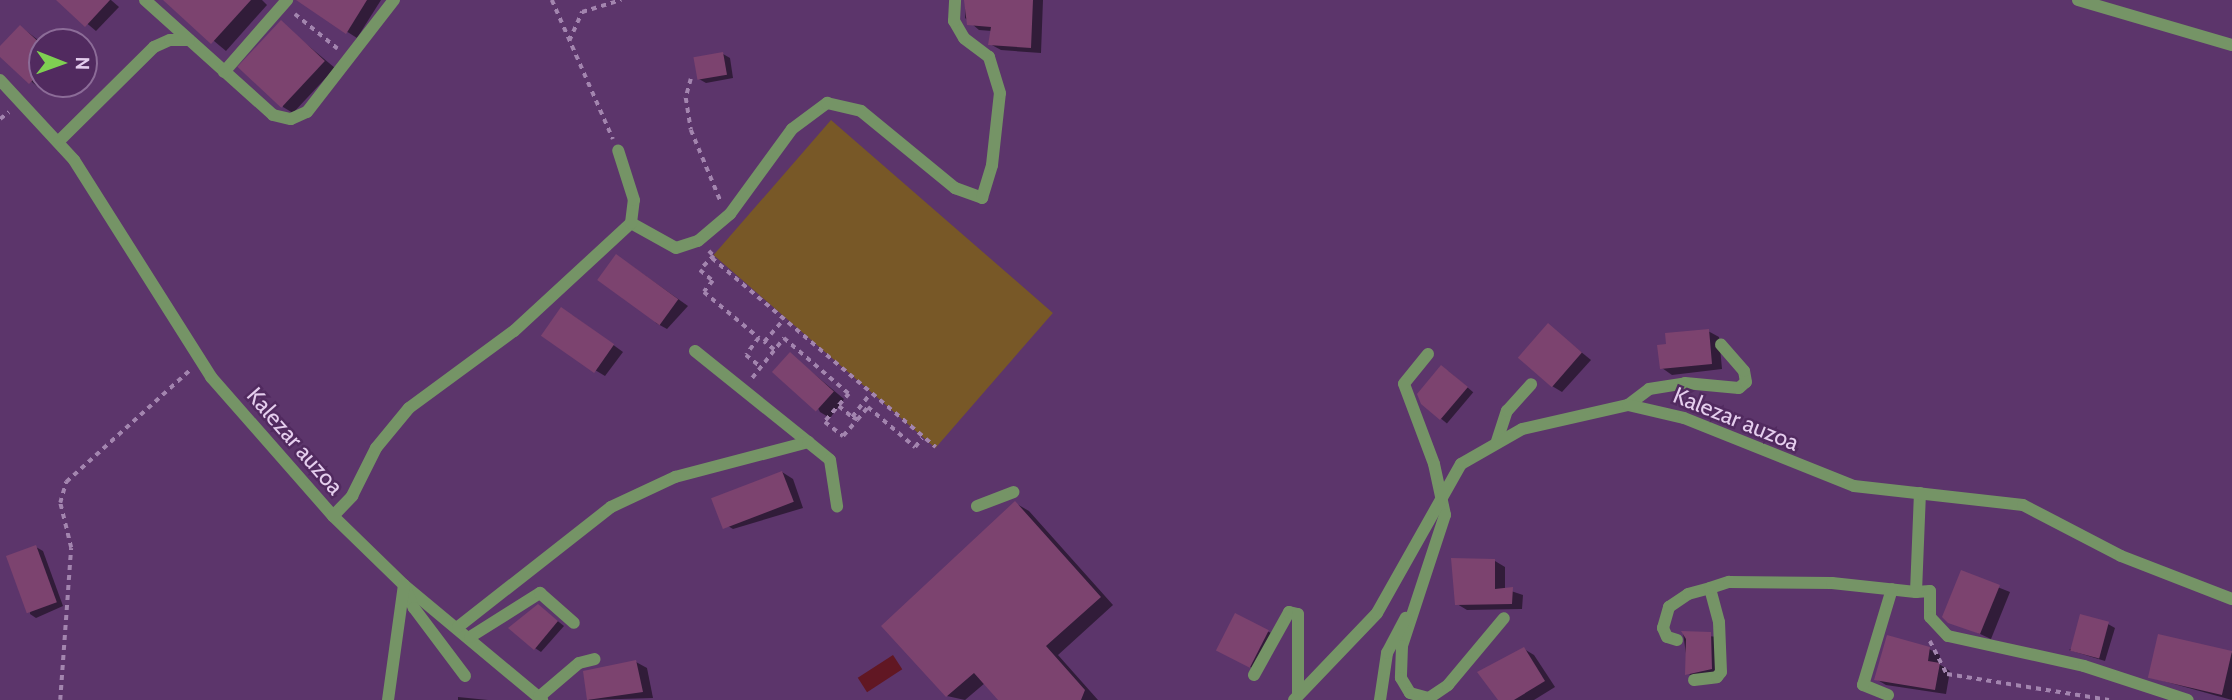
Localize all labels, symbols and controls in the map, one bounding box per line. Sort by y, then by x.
north arrow [28,28,98,98]
text: N [71,56,94,70]
street label: Kalezar auzoa [1669,381,1803,457]
street label: Kalezar auzoa [241,382,349,500]

